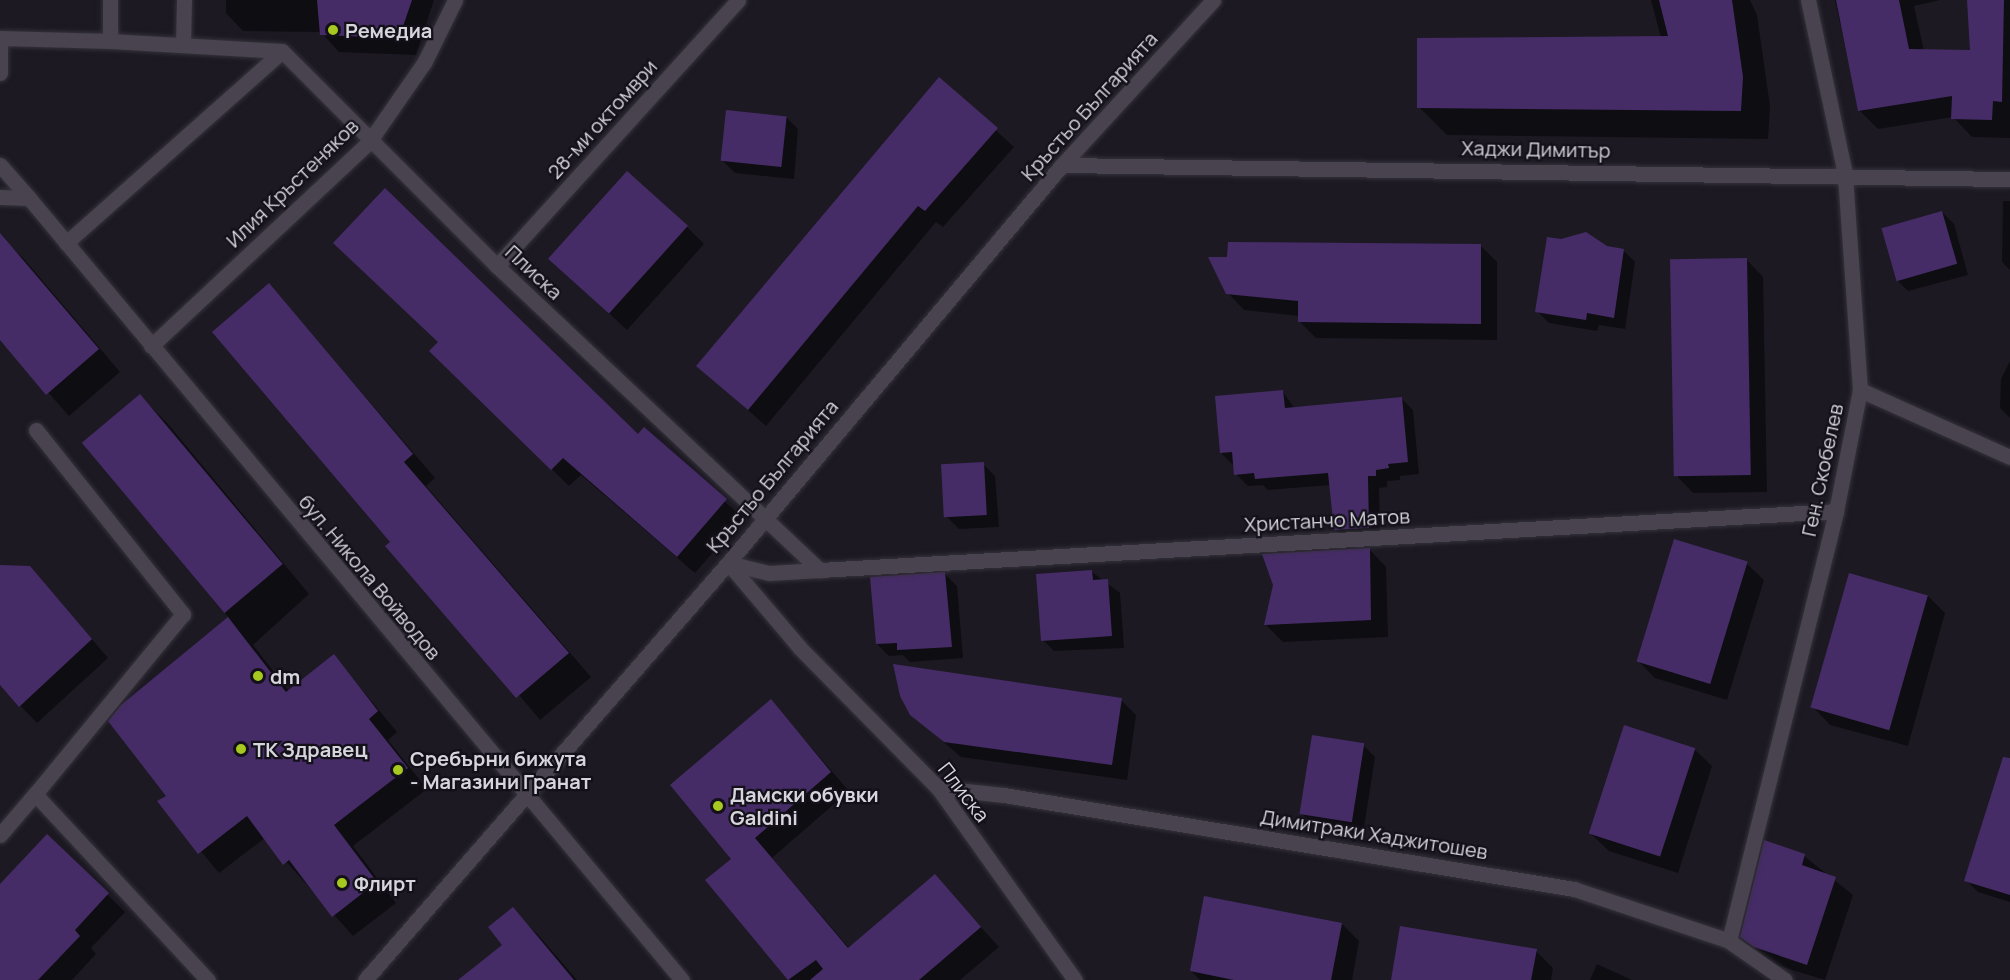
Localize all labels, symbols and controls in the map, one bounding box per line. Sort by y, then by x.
place label: Ремедиа [345,18,432,42]
marker: Ремедиа [326,23,340,37]
street label: Кръстьо Българията [1016,27,1162,185]
street label: 28-ми октомври [542,55,662,183]
street label: Илия Кръстеняков [221,114,363,252]
street label: Хаджи Димитър [1461,136,1611,162]
street label: Плиска [501,240,567,304]
street label: Кръстьо Българията [701,395,843,557]
street label: Ген. Скобелев [1796,402,1848,538]
street label: бул. Никола Войводов [294,490,446,664]
street label: Христанчо Матов [1244,504,1410,536]
place label: dm [270,664,300,688]
marker: dm [251,669,265,683]
place label: ТК Здравец [253,737,368,761]
marker: ТК Здравец [234,742,248,756]
place label: Сребърни бижута - Магазини Гранат [410,746,591,793]
street label: Плиска [933,757,995,827]
marker: Сребърни бижута - Магазини Гранат [391,763,405,777]
place label: Дамски обувки Galdini [730,783,879,830]
marker: Дамски обувки Galdini [711,799,725,813]
street label: Димитраки Хаджитошев [1259,804,1489,864]
place label: Флирт [354,871,416,895]
marker: Флирт [335,876,349,890]

